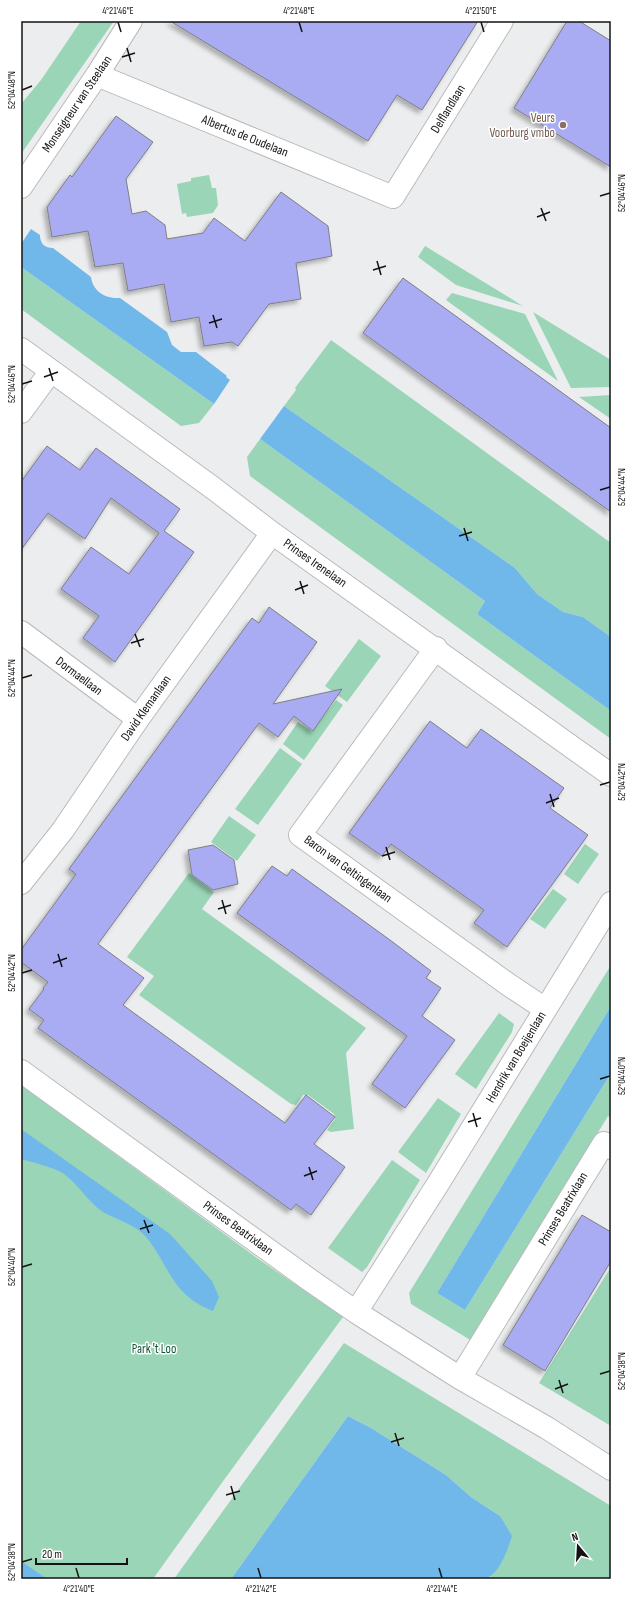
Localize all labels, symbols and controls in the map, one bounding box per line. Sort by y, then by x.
text: 4°21'46"E [102,5,134,17]
text: 4°21'48"E [283,5,315,17]
text: 4°21'50"E [465,5,497,17]
street label: Monseigneur van Steelaan [39,52,115,156]
text: 52°04'48"N [6,71,18,109]
street label: Delflandlaan [427,82,469,136]
place label: Veurs Voorburg vmbo [489,110,555,141]
street label: Albertus de Oudelaan [198,111,291,161]
marker: Veurs Voorburg vmbo [558,120,568,130]
text: 52°04'46"N [616,174,628,212]
text: 52°04'46"N [6,365,18,403]
text: 52°04'44"N [616,468,628,506]
street label: Prinses Irenelaan [280,535,350,591]
street label: Dormaellaan [52,653,106,699]
text: 52°04'44"N [6,659,18,697]
street label: David Klemanlaan [117,672,175,744]
text: 52°04'42"N [616,763,628,801]
street label: Baron van Geltingenlaan [301,832,395,906]
text: 52°04'42"N [6,954,18,992]
street label: Hendrik van Boeijenlaan [483,1009,549,1105]
text: 52°04'40"N [616,1057,628,1095]
street label: Prinses Beatrixlaan [535,1169,591,1249]
street label: Prinses Beatrixlaan [200,1197,276,1259]
text: 52°04'40"N [6,1248,18,1286]
park label: Park 't Loo [132,1341,176,1357]
text: 52°04'38"N [616,1352,628,1390]
north arrow [558,1526,598,1566]
text: N [570,1530,580,1544]
scale bar [36,1540,127,1566]
text: 52°04'38"N [6,1543,18,1581]
text: 20 m [42,1547,62,1562]
text: 4°21'40"E [63,1583,95,1595]
text: 4°21'42"E [245,1583,277,1595]
text: 4°21'44"E [426,1583,458,1595]

